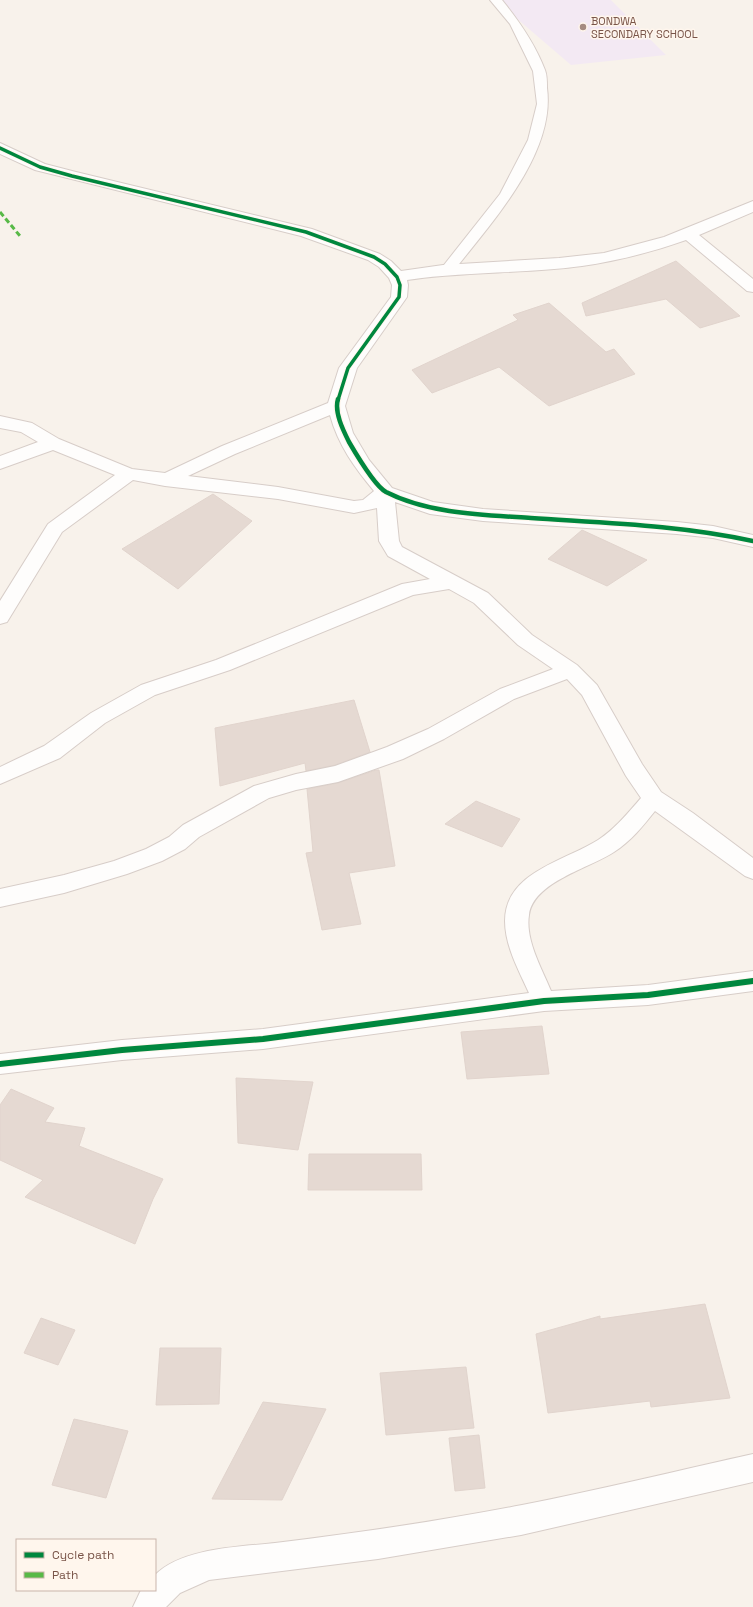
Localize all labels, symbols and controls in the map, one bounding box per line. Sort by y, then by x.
place label: BONDWA SECONDARY SCHOOL [591,14,698,41]
marker: BONDWA SECONDARY SCHOOL [578,22,588,32]
legend [16,1539,156,1591]
text: Cycle path [52,1547,114,1563]
text: Path [52,1567,78,1583]

